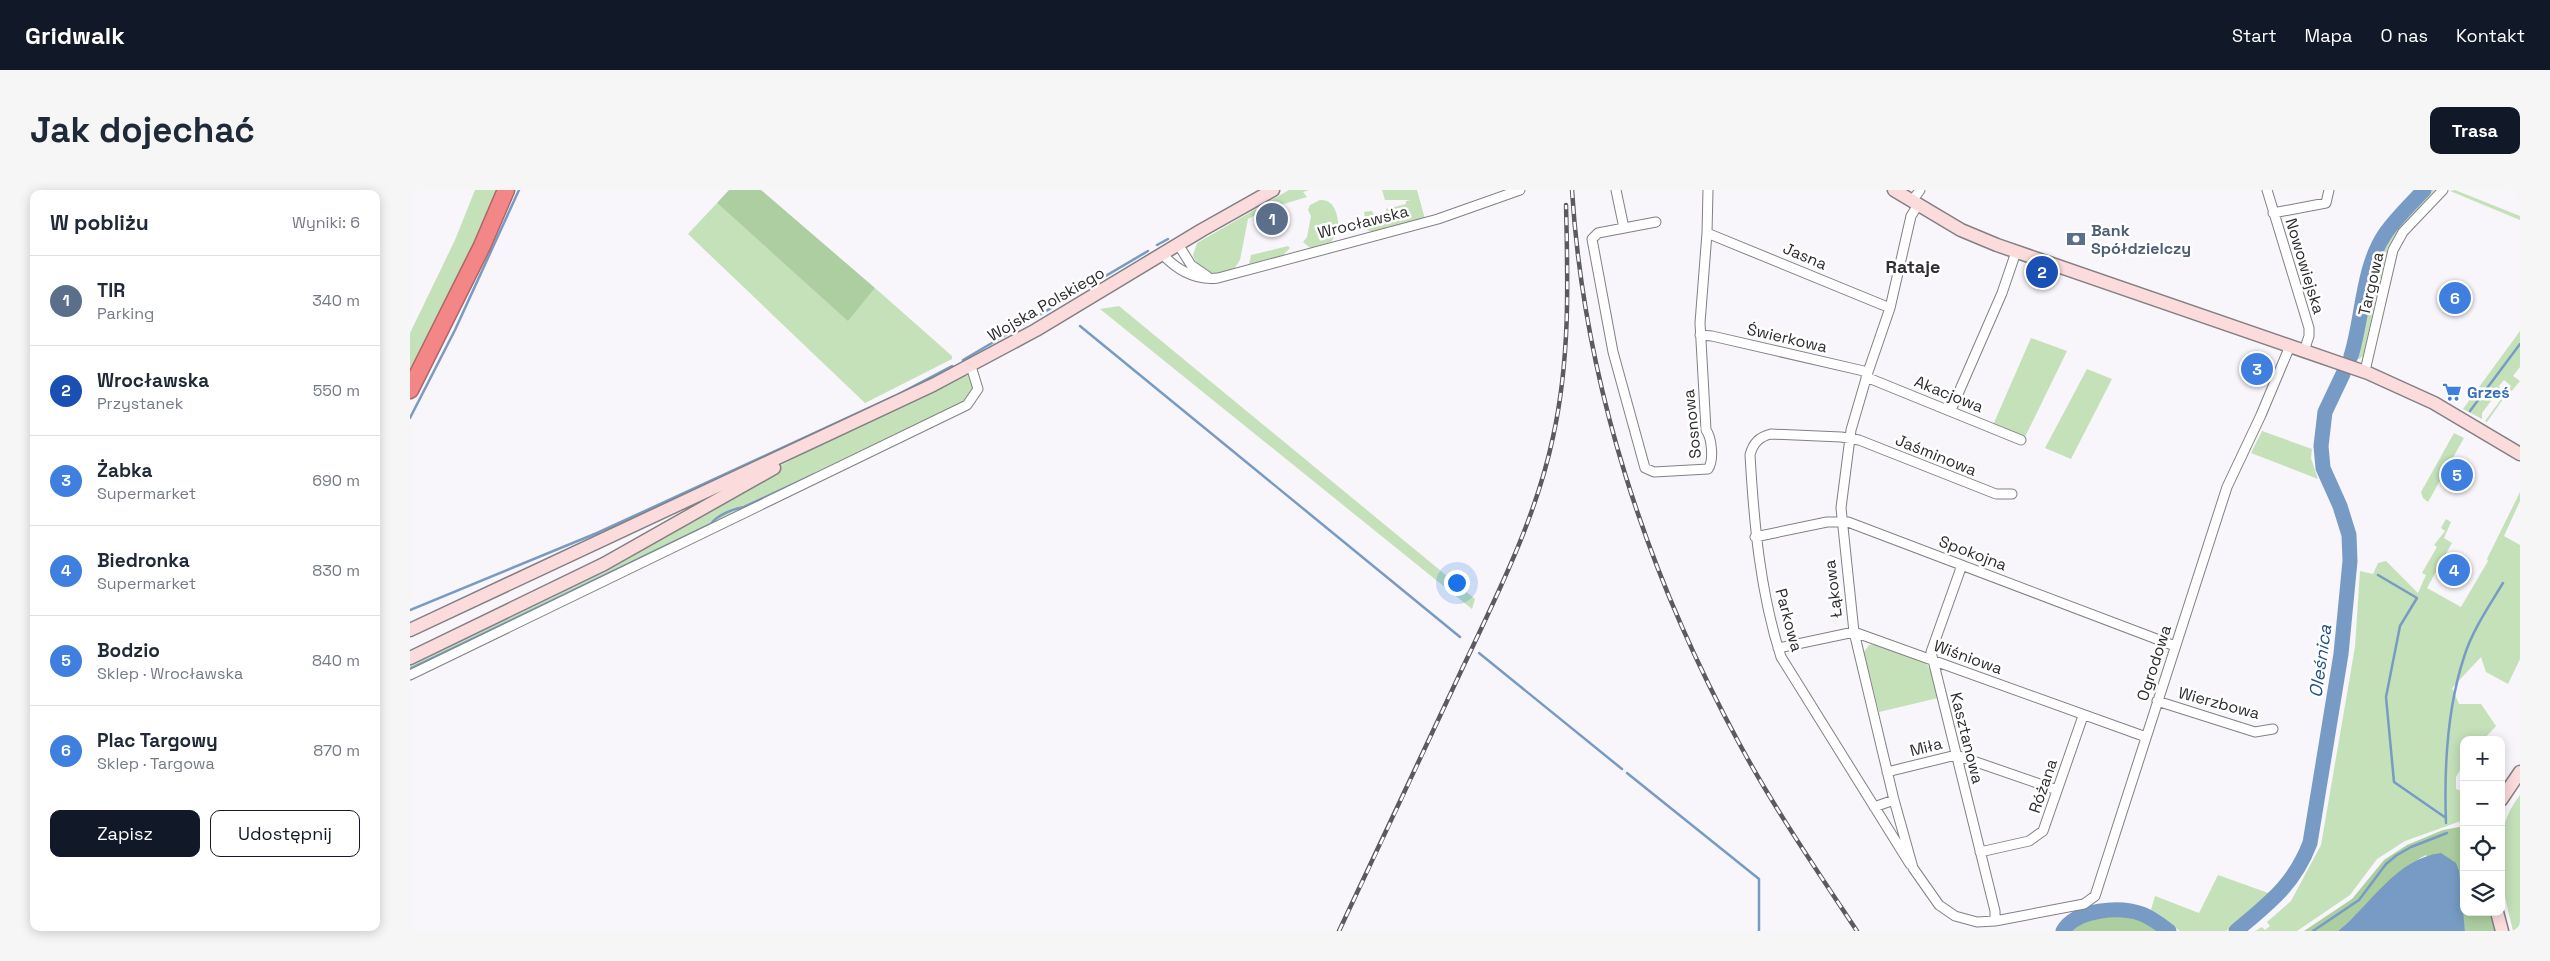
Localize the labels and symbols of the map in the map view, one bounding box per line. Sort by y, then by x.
pin: 1 [1256,200,1288,238]
street label: Wrocławska [1315,201,1411,243]
street label: Nowowiejska [2280,216,2330,316]
place label: Bank Spółdzielczy [2091,220,2191,259]
bank icon: Bank Spółdzielczy [2065,228,2087,250]
street label: Jasna [1780,237,1830,275]
street label: Targowa [2353,250,2389,318]
pin: 2 [2026,253,2058,291]
district label: Rataje [1886,255,1940,278]
street label: Wojska Polskiego [984,262,1108,346]
pin: 6 [2439,279,2471,317]
street label: Świerkowa [1745,319,1829,357]
pin: 3 [2241,350,2273,388]
street label: Akacjowa [1911,371,1987,417]
supermarket icon: Grześ [2441,381,2463,403]
place label: Grześ [2467,382,2510,403]
street label: Sosnowa [1678,388,1706,460]
street label: Jaśminowa [1892,429,1980,481]
pin: 5 [2441,456,2473,494]
street label: Spokojna [1936,530,2010,576]
pin: 4 [2438,551,2470,589]
street label: Łąkowa [1819,559,1847,619]
your location [1444,570,1470,596]
street label: Parkowa [1771,586,1807,654]
street label: Ogrodowa [2132,622,2176,704]
water label: Oleśnica [2304,623,2337,699]
street label: Wiśniowa [1931,635,2005,679]
street label: Wierzbowa [2176,682,2262,724]
street label: Kasztanowa [1945,690,1989,786]
street label: Miła [1908,733,1944,761]
street label: Różana [2024,756,2062,816]

